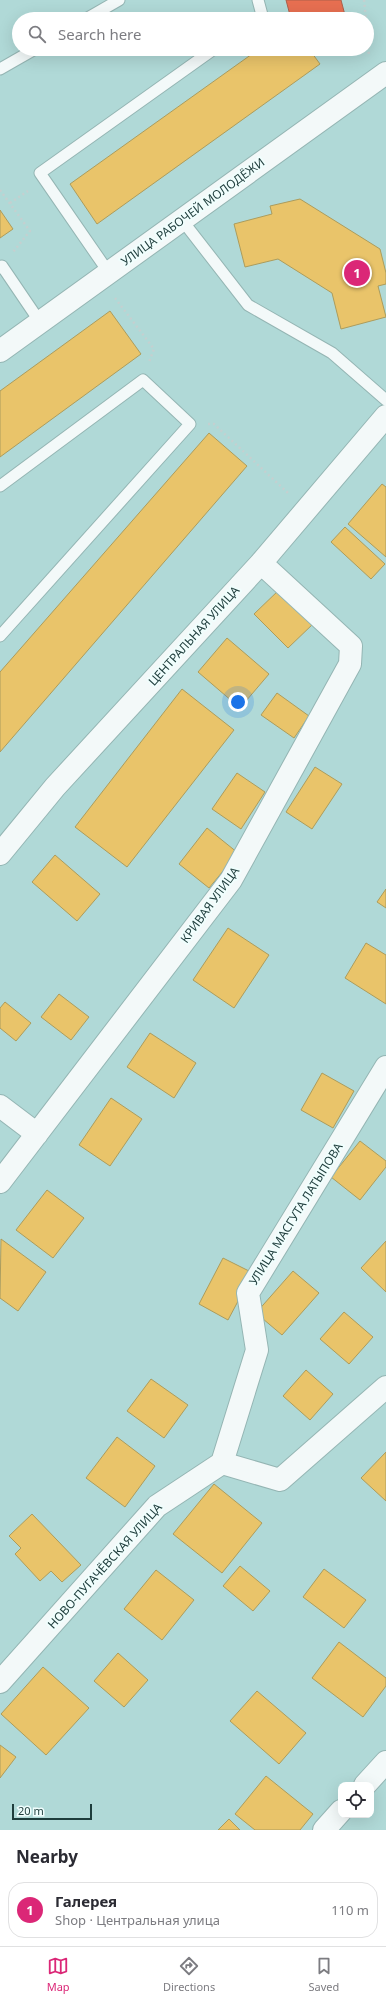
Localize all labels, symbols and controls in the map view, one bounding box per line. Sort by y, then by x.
search box [12,12,374,56]
icon: search [26,23,48,45]
text: Search here [58,24,141,44]
street label: УЛИЦА РАБОЧЕЙ МОЛОДЁЖИ [117,154,268,270]
pin: 1 [344,258,370,288]
street label: ЦЕНТРАЛЬНАЯ УЛИЦА [144,582,243,689]
your location [228,692,248,712]
street label: КРИВАЯ УЛИЦА [176,863,243,946]
street label: УЛИЦА МАСГУТА ЛАТЫПОВА [245,1139,347,1288]
street label: НОВО-ПУГАЧЁВСКАЯ УЛИЦА [44,1499,166,1632]
map controls [338,1782,374,1818]
button: locate [338,1782,374,1818]
scale bar [12,1802,92,1821]
text: 20 m [18,1803,44,1818]
text: Nearby [16,1845,78,1868]
text: Галерея [55,1891,117,1911]
text: 1 [26,1901,34,1919]
text: 110 m [331,1901,369,1919]
text: Shop · Центральная улица [55,1911,220,1929]
tab: Map [47,1955,70,1994]
tab: Directions [163,1955,215,1994]
tab: Saved [309,1955,339,1994]

